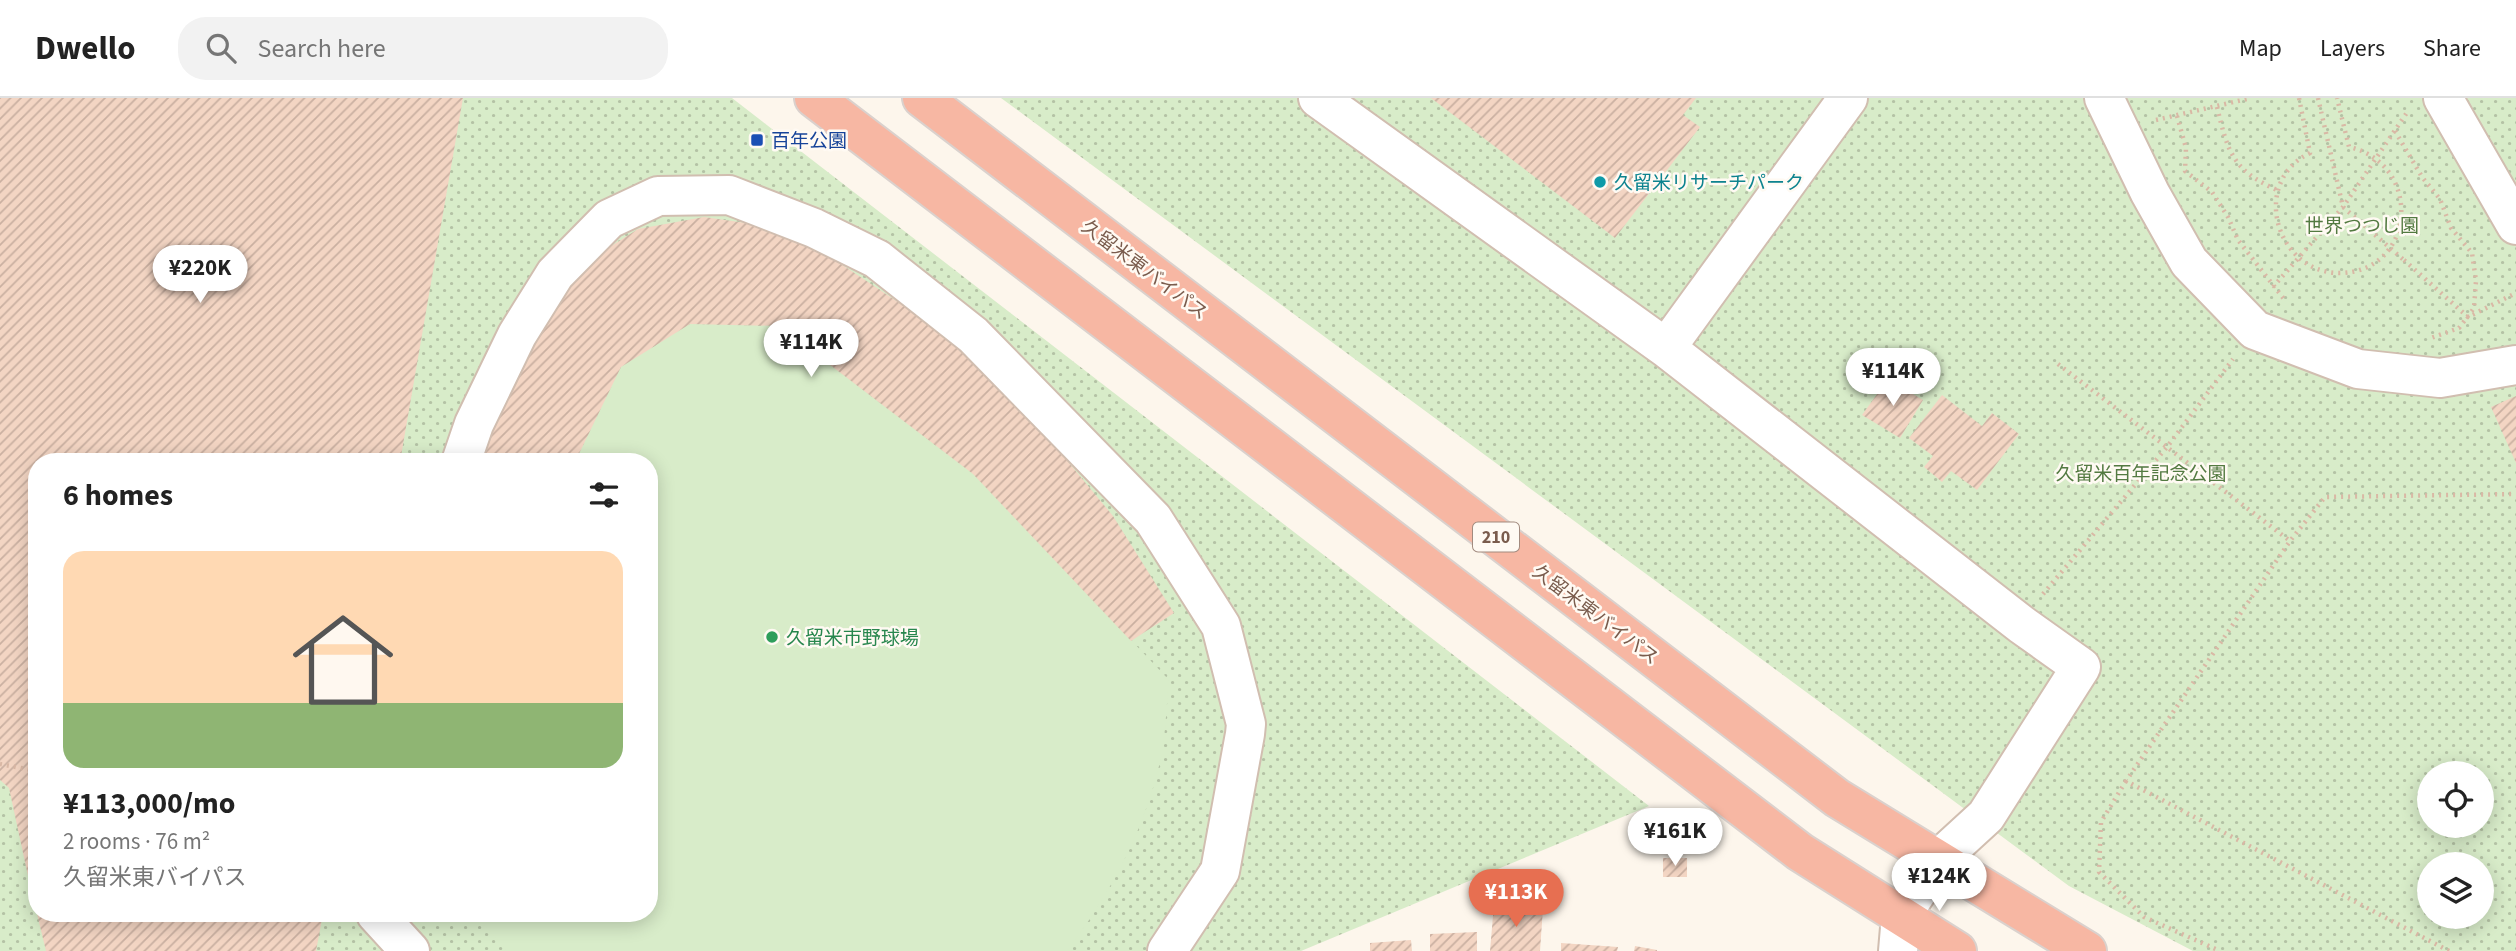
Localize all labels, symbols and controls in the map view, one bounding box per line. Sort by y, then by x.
search box [178,17,668,80]
text: Dwello [35,25,136,72]
icon: search [202,29,240,67]
text: Search here [258,30,386,67]
text: Map [2239,31,2282,66]
text: Layers [2320,31,2385,66]
text: Share [2423,31,2481,66]
place label: 百年公園 [771,128,847,155]
marker: 百年公園 [749,132,765,148]
place label: 久留米リサーチパーク [1614,170,1804,197]
marker: 久留米リサーチパーク [1592,174,1608,190]
park label: 世界つつじ園 [2305,213,2419,240]
street label: 久留米東バイパス [1075,214,1213,327]
pin: ¥220K [151,246,249,305]
text: ¥220K [169,251,231,284]
pin: ¥114K [762,320,860,379]
text: ¥114K [780,325,842,358]
pin: ¥114K [1844,348,1942,408]
text: ¥114K [1862,354,1924,387]
park label: 久留米百年記念公園 [2055,461,2227,488]
text: 6 homes [63,474,173,517]
icon: filters [585,476,623,514]
road number: 210 [1473,522,1519,552]
street label: 久留米東バイパス [1526,559,1664,672]
icon: home [280,597,406,723]
place label: 久留米市野球場 [786,625,919,652]
marker: 久留米市野球場 [764,629,780,645]
map controls [2417,761,2494,929]
button: locate [2417,761,2494,838]
text: ¥113,000/mo [63,782,235,825]
pin: ¥161K [1626,808,1724,868]
text: ¥161K [1644,814,1706,847]
text: 2 rooms · 76 m² [63,825,210,858]
button: layers [2417,852,2494,929]
pin: ¥124K [1890,854,1988,913]
text: ¥124K [1908,859,1970,892]
text: 久留米東バイパス [63,861,247,894]
pin: ¥113K [1467,870,1565,929]
text: ¥113K [1485,875,1547,908]

